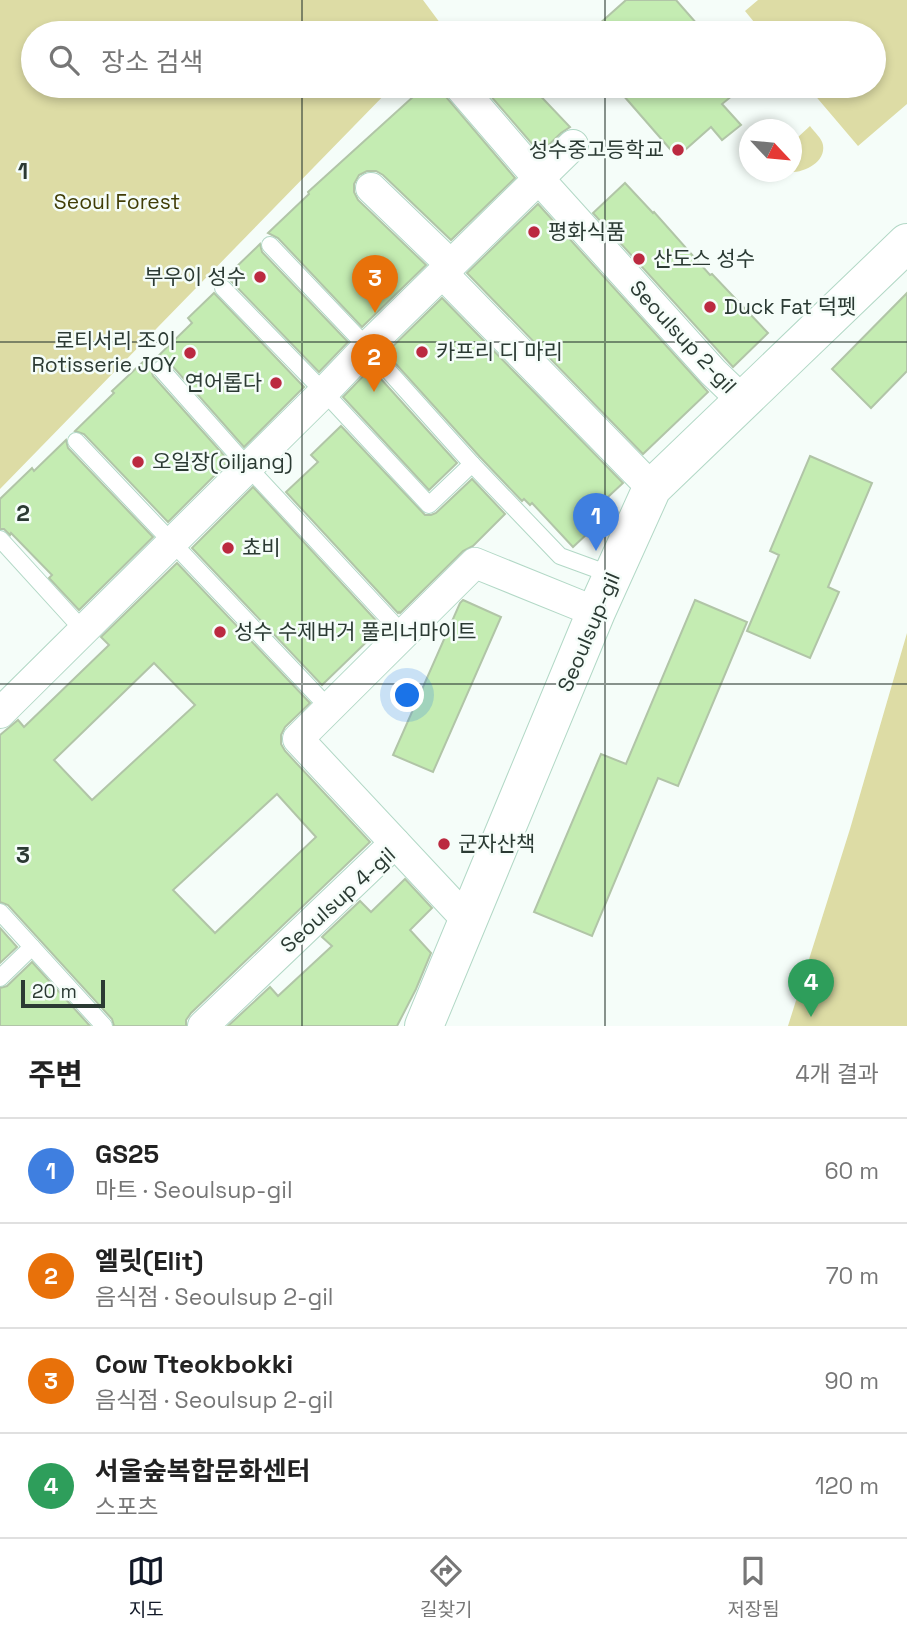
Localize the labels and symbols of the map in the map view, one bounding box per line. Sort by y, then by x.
north arrow [739,119,802,182]
place label: 성수중고등학교 [529,136,664,163]
marker: 성수중고등학교 [670,142,686,158]
text: 1 [18,156,28,186]
park label: Seoul Forest [54,188,180,215]
place label: 평화식품 [548,218,625,245]
marker: 평화식품 [526,224,542,240]
place label: 산도스 성수 [653,245,755,272]
marker: 산도스 성수 [631,251,647,267]
pin: 3 [352,255,398,313]
place label: 부우이 성수 [144,263,246,290]
marker: 부우이 성수 [252,269,268,285]
street label: Seoulsup 2-gil [624,274,743,399]
place label: Duck Fat 덕펫 [724,293,856,320]
marker: Duck Fat 덕펫 [702,299,718,315]
place label: 로티서리 조이 Rotisserie JOY [31,327,176,378]
pin: 2 [351,334,397,392]
place label: 카프리 디 마리 [436,338,563,365]
marker: 카프리 디 마리 [414,344,430,360]
marker: 로티서리 조이 Rotisserie JOY [182,345,198,361]
place label: 연어롭다 [185,369,262,396]
marker: 연어롭다 [268,375,284,391]
place label: 오일장(oiljang) [152,448,293,475]
marker: 오일장(oiljang) [130,454,146,470]
pin: 1 [573,493,619,551]
text: 2 [16,498,30,528]
place label: 쵸비 [242,534,281,561]
marker: 쵸비 [220,540,236,556]
street label: Seoulsup-gil [551,568,626,696]
place label: 성수 수제버거 풀리너마이트 [234,618,477,645]
marker: 성수 수제버거 풀리너마이트 [212,624,228,640]
your location [390,678,424,712]
place label: 군자산책 [458,830,535,857]
marker: 군자산책 [436,836,452,852]
text: 3 [16,840,30,870]
street label: Seoulsup 4-gil [275,841,401,958]
pin: 4 [788,959,834,1017]
scale bar [21,977,105,1009]

